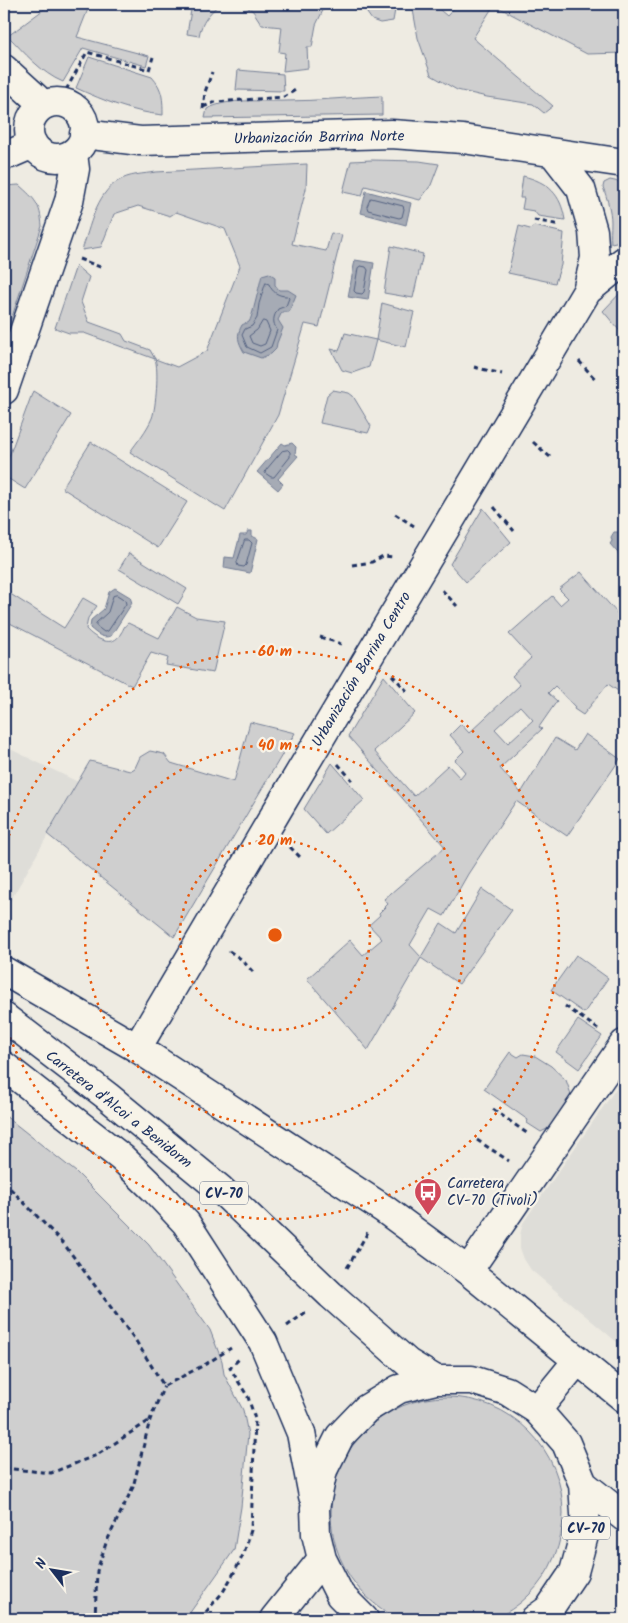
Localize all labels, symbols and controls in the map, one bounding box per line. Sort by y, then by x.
street label: Urbanización Barrina Norte [233,125,405,151]
street label: Urbanización Barrina Centro [306,587,418,752]
text: 60 m [258,640,292,664]
text: 40 m [258,734,292,758]
text: 20 m [258,829,292,853]
centre of rings [266,926,284,944]
street label: Carretera d'Alcoi a Benidorm [40,1045,197,1175]
place label: Carretera CV-70 (Tivoli) [447,1172,538,1213]
bus stop icon: Carretera CV-70 (Tivoli) [413,1177,443,1216]
road number: CV-70 [200,1182,248,1204]
road number: CV-70 [562,1516,610,1540]
north arrow [28,1546,78,1596]
text: N [30,1554,54,1573]

